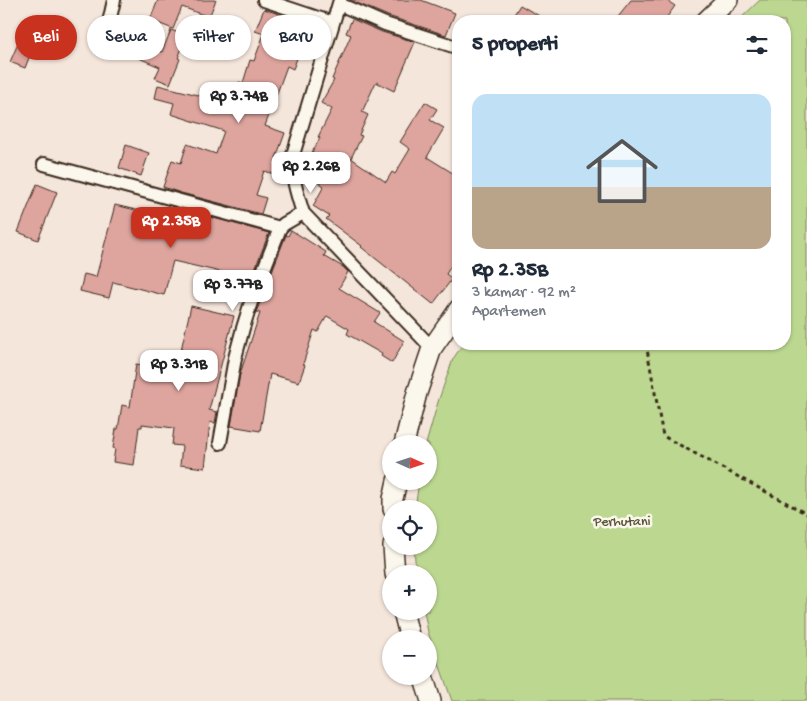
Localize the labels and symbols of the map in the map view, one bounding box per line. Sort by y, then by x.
pin: Rp 3.74B [187,82,291,124]
pin: Rp 2.26B [259,152,363,194]
pin: Rp 2.35B [119,206,223,249]
pin: Rp 3.77B [181,270,285,312]
pin: Rp 3.31B [127,350,231,392]
north arrow [382,435,438,490]
park label: Perhutani [592,514,651,531]

